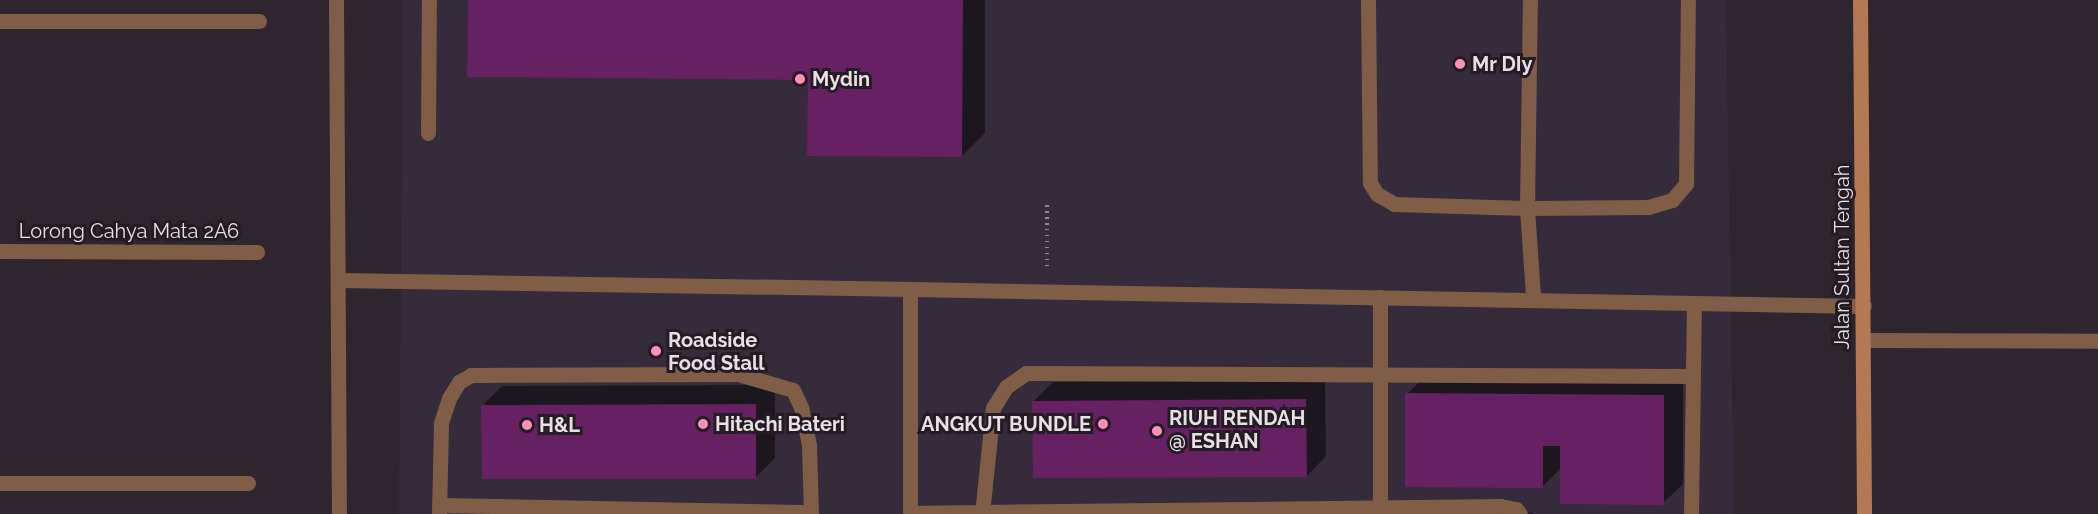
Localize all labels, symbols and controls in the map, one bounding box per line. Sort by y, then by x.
place label: Mr DIy [1472,52,1533,76]
marker: Mr DIy [1453,57,1467,71]
place label: Mydin [812,67,870,91]
marker: Mydin [793,72,807,86]
street label: Jalan Sultan Tengah [1830,164,1854,350]
street label: Lorong Cahya Mata 2A6 [19,219,239,243]
place label: Roadside Food Stall [668,328,765,375]
marker: Roadside Food Stall [649,344,663,358]
place label: RIUH RENDAH @ ESHAN [1169,407,1305,454]
place label: Hitachi Bateri [715,412,845,436]
place label: ANGKUT BUNDLE [920,412,1091,436]
place label: H&L [539,413,580,437]
marker: Hitachi Bateri [696,417,710,431]
marker: ANGKUT BUNDLE [1096,417,1110,431]
marker: H&L [520,418,534,432]
marker: RIUH RENDAH @ ESHAN [1150,424,1164,438]

